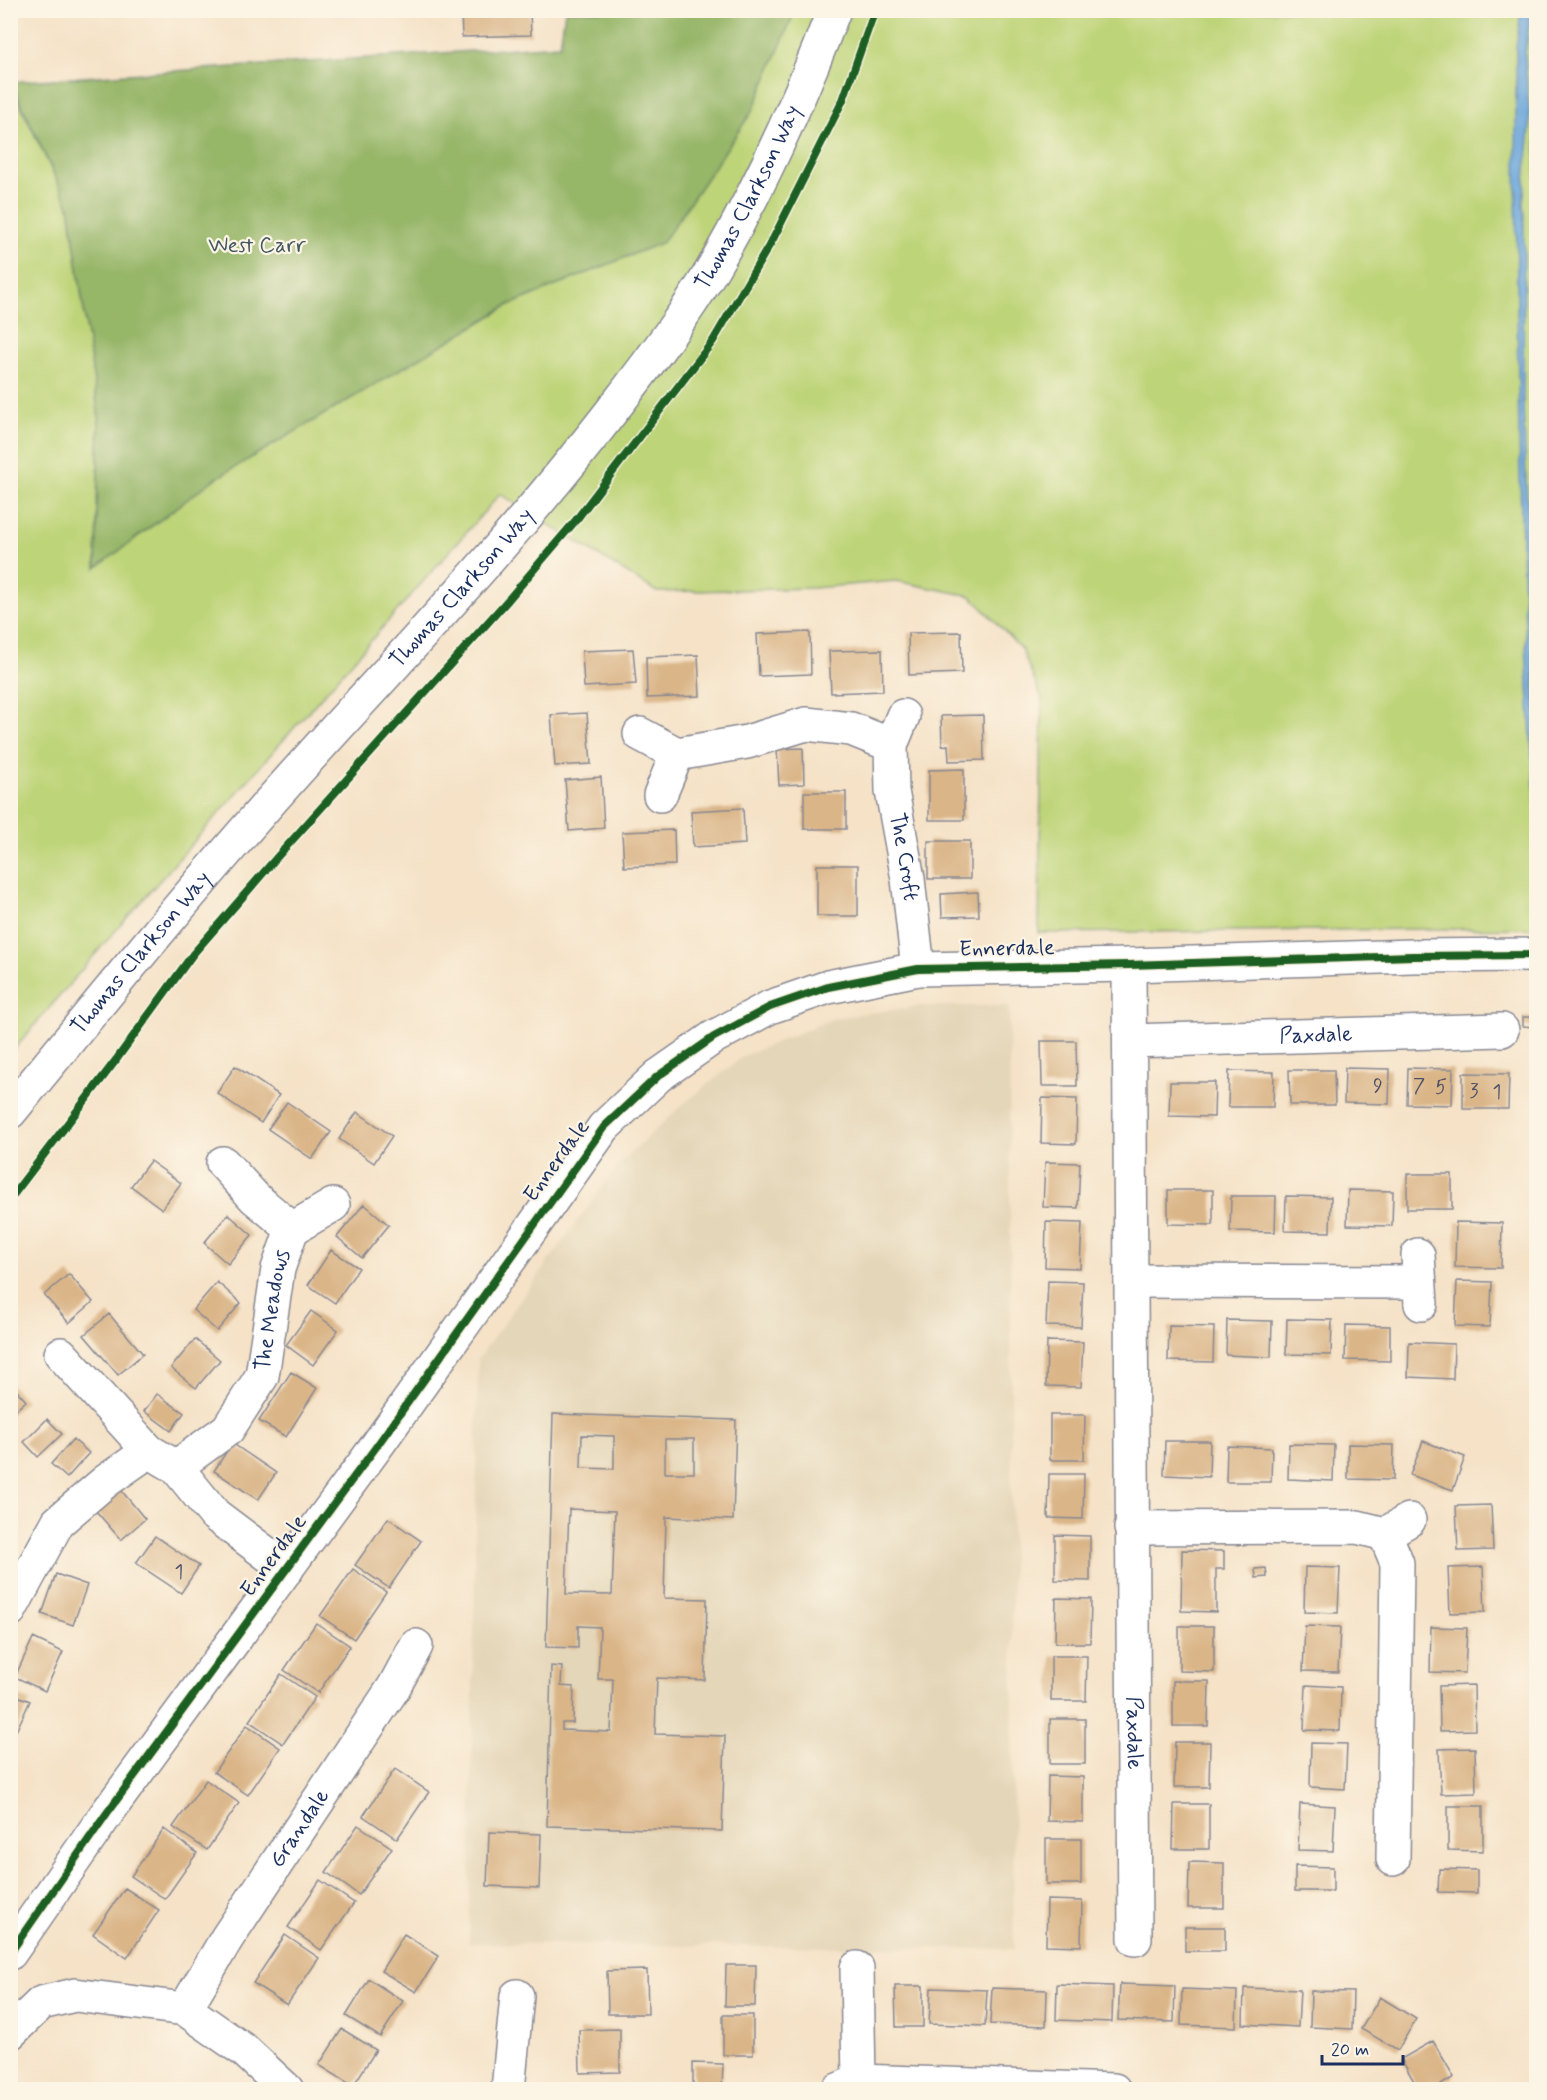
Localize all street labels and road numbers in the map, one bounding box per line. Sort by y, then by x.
street label: Thomas Clarkson Way [689,101,807,296]
street label: Thomas Clarkson Way [384,502,541,674]
street label: The Croft [882,811,924,902]
street label: Thomas Clarkson Way [65,865,218,1041]
street label: Ennerdale [959,934,1055,964]
street label: Paxdale [1279,1020,1353,1051]
street label: Ennerdale [518,1114,597,1208]
street label: The Meadows [249,1245,298,1373]
street label: Ennerdale [235,1509,314,1603]
street label: Paxdale [1120,1696,1148,1770]
street label: Grandale [264,1784,336,1873]

